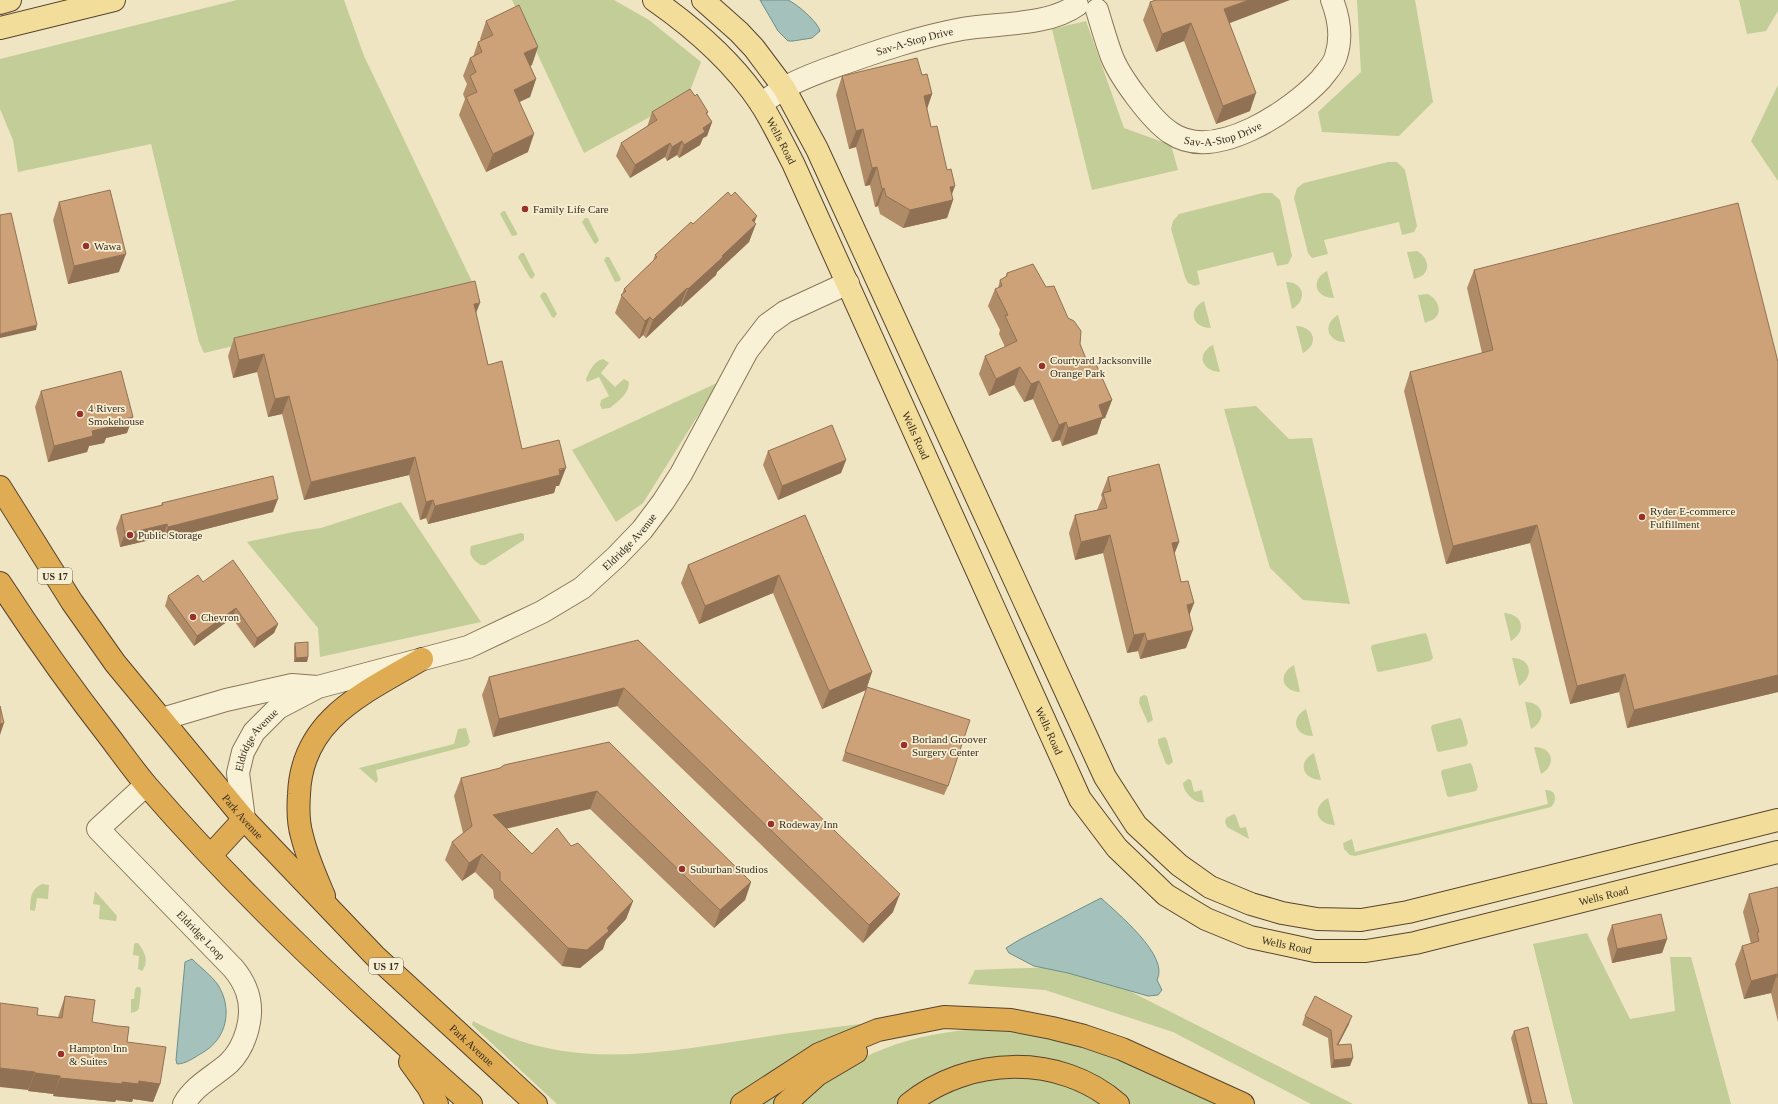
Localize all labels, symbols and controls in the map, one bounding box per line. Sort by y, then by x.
street label: Sav-A-Stop Drive [874,25,954,58]
street label: Wells Road [764,115,799,166]
street label: Sav-A-Stop Drive [1183,119,1264,148]
place label: Family Life Care [533,203,609,215]
marker: Family Life Care [520,204,530,214]
place label: Wawa [94,240,121,252]
marker: Wawa [81,241,91,251]
place label: Courtyard Jacksonville Orange Park [1050,354,1152,379]
marker: Courtyard Jacksonville Orange Park [1037,361,1047,371]
place label: 4 Rivers Smokehouse [88,402,144,427]
marker: 4 Rivers Smokehouse [75,409,85,419]
street label: Wells Road [900,410,932,461]
place label: Ryder E-commerce Fulfillment [1650,505,1735,530]
street label: Eldridge Avenue [600,511,659,573]
marker: Ryder E-commerce Fulfillment [1637,512,1647,522]
place label: Public Storage [138,529,203,541]
marker: Public Storage [125,530,135,540]
road number: US 17 [38,568,72,584]
place label: Chevron [201,611,239,623]
marker: Chevron [188,612,198,622]
street label: Wells Road [1033,705,1065,757]
street label: Eldridge Avenue [233,706,280,773]
place label: Borland Groover Surgery Center [912,733,987,758]
marker: Borland Groover Surgery Center [899,740,909,750]
street label: Park Avenue [220,792,266,841]
place label: Rodeway Inn [779,818,838,830]
marker: Rodeway Inn [766,819,776,829]
place label: Suburban Studios [690,863,768,875]
marker: Suburban Studios [677,864,687,874]
street label: Wells Road [1578,884,1630,908]
street label: Eldridge Loop [174,908,228,963]
street label: Wells Road [1261,934,1313,956]
road number: US 17 [369,958,403,974]
street label: Park Avenue [447,1022,497,1068]
place label: Hampton Inn & Suites [69,1042,128,1067]
marker: Hampton Inn & Suites [56,1049,66,1059]

